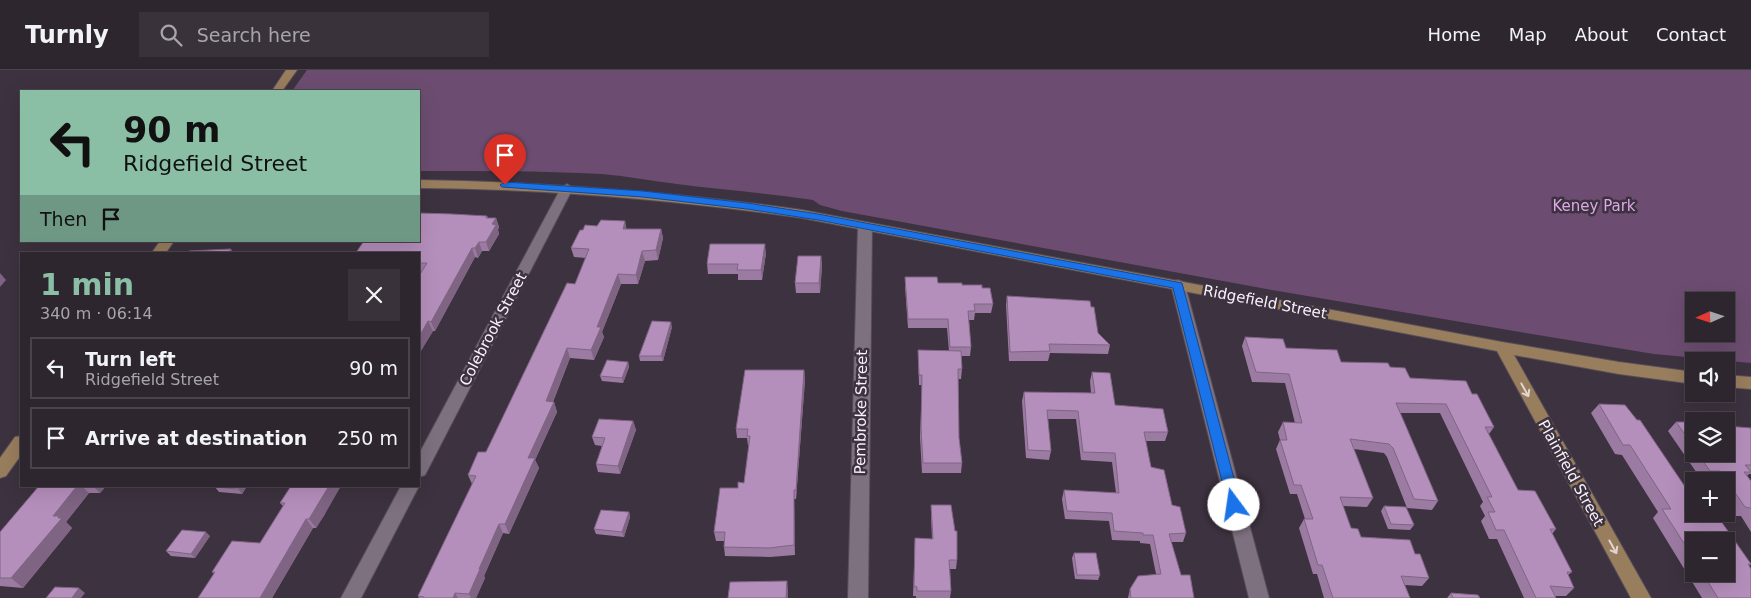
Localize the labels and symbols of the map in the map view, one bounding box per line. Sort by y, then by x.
pin [484,134,526,185]
park label: Keney Park [1552,197,1636,215]
street label: Colebrook Street [456,269,531,389]
street label: Ridgefield Street [1202,281,1328,323]
north arrow [1685,292,1735,342]
street label: Pembroke Street [851,349,871,474]
one-way arrow [1521,382,1531,396]
street label: Plainfield Street [1534,417,1608,529]
position arrow [1207,478,1259,530]
one-way arrow [1608,539,1618,554]

